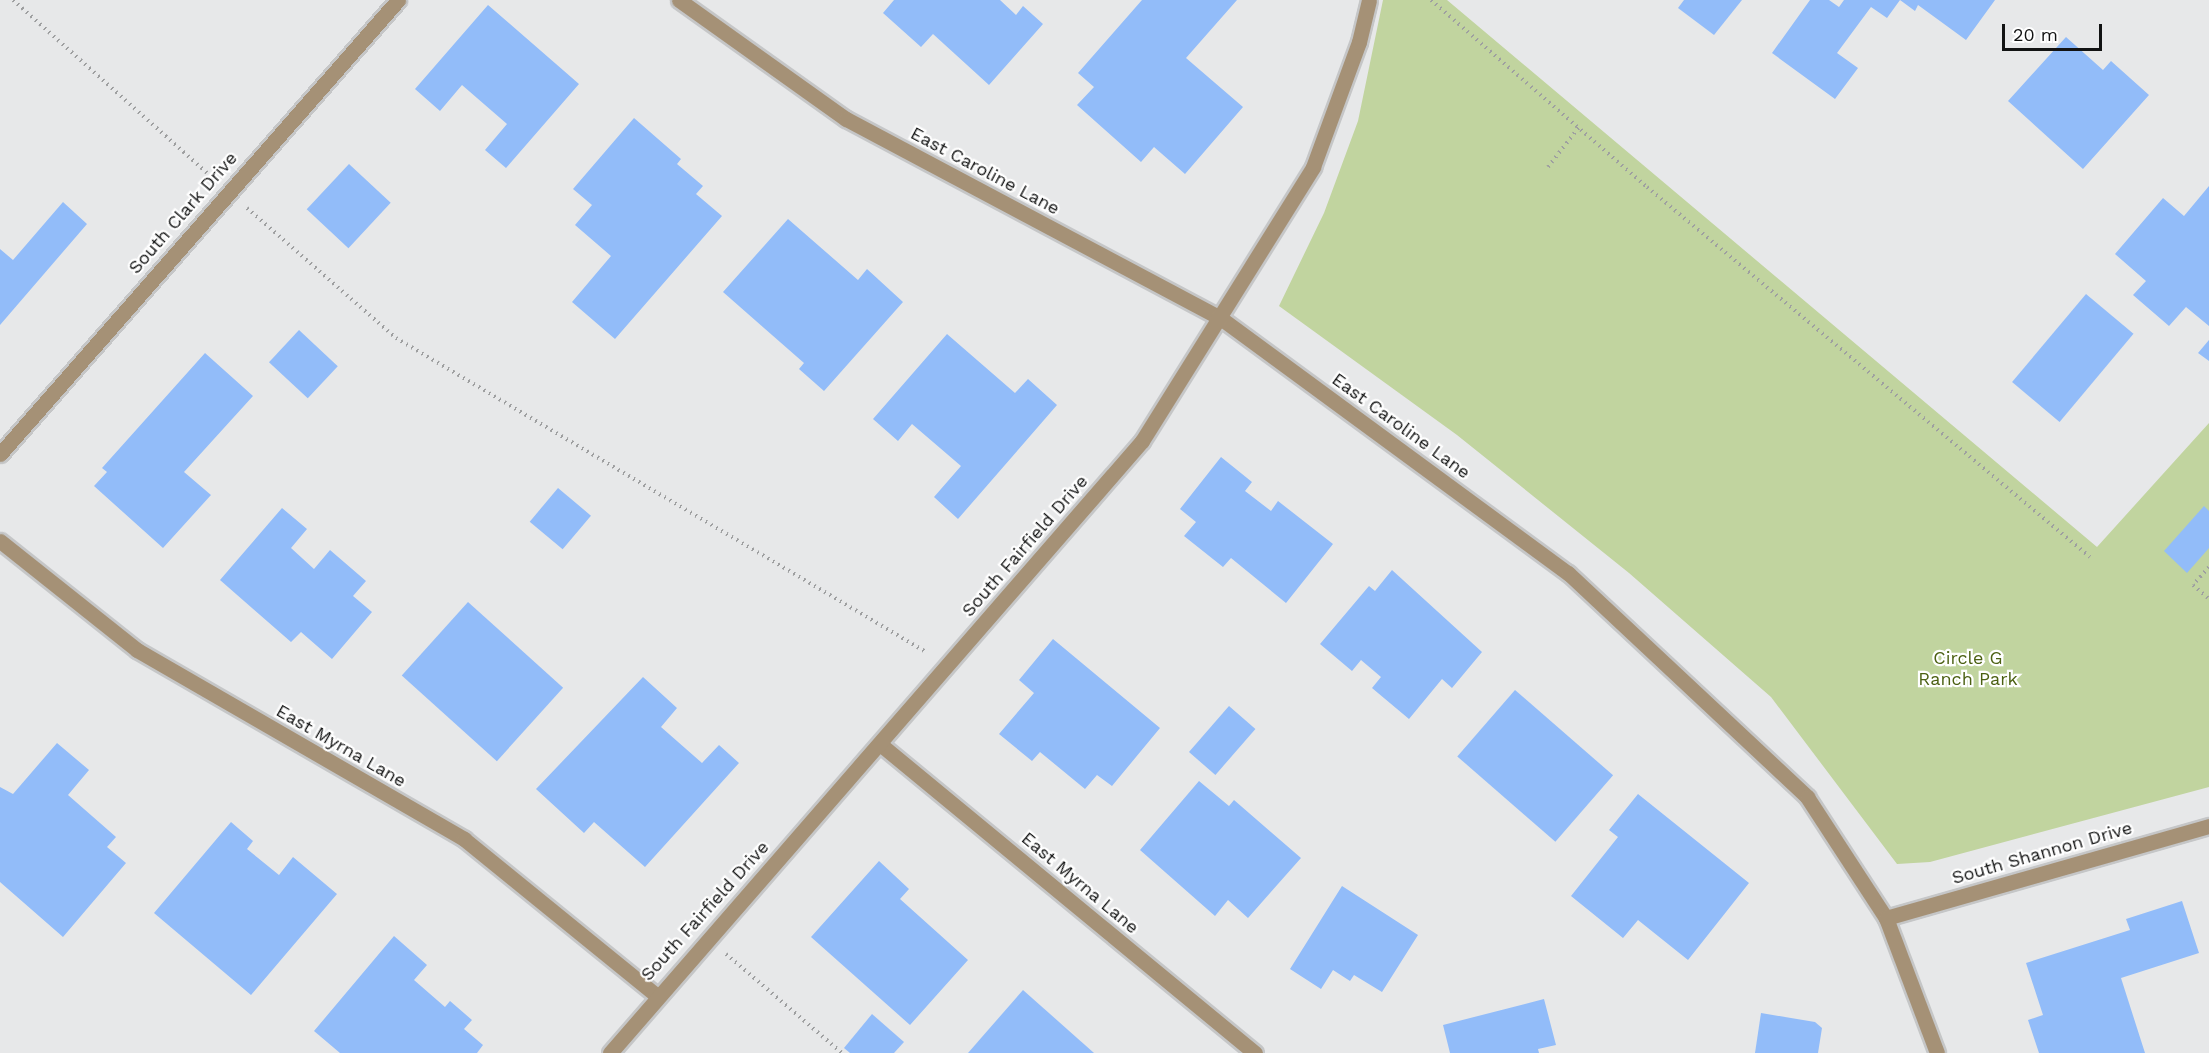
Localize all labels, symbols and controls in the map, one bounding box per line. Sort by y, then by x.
scale bar [2005,12,2106,50]
text: 20 m [2013,24,2058,45]
street label: East Caroline Lane [907,123,1063,219]
street label: South Clark Drive [124,148,242,278]
street label: East Caroline Lane [1328,369,1474,483]
street label: South Fairfield Drive [958,471,1092,621]
park label: Circle G Ranch Park [1918,648,2018,690]
street label: East Myrna Lane [272,700,410,792]
street label: South Shannon Drive [1949,817,2135,889]
street label: East Myrna Lane [1017,828,1143,938]
street label: South Fairfield Drive [637,837,773,985]

